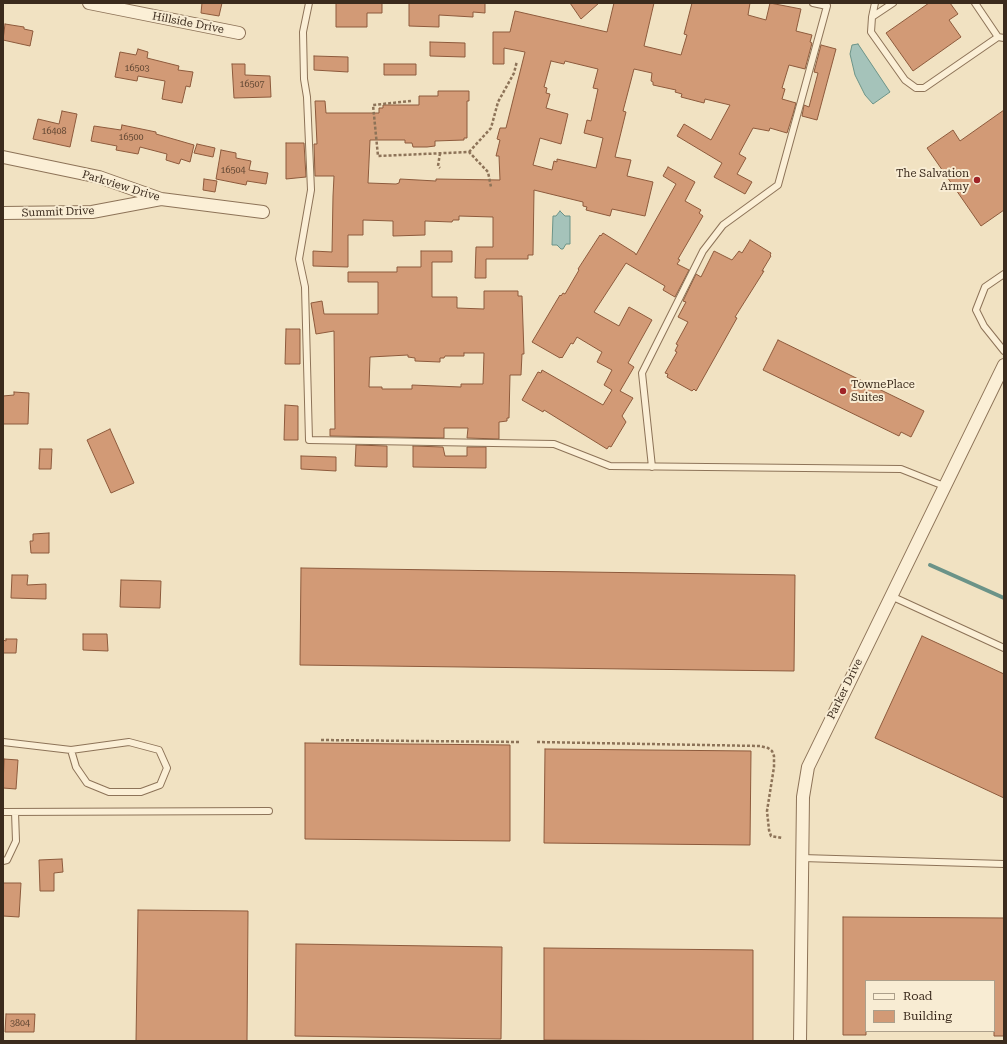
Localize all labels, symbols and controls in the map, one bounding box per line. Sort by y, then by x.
street label: Hillside Drive [151,10,225,36]
house number: 16503 [124,63,150,73]
house number: 16507 [239,79,265,89]
house number: 16408 [41,126,67,136]
house number: 16500 [118,132,144,142]
house number: 16504 [220,165,246,175]
place label: The Salvation Army [896,167,969,193]
street label: Parkview Drive [81,168,161,204]
marker: The Salvation Army [972,175,982,185]
street label: Summit Drive [21,204,95,220]
place label: TownePlace Suites [851,378,915,404]
marker: TownePlace Suites [838,386,848,396]
street label: Parker Drive [825,656,865,722]
legend [865,980,995,1032]
text: Road [903,989,932,1003]
text: Building [903,1009,952,1023]
house number: 3804 [10,1018,30,1028]

